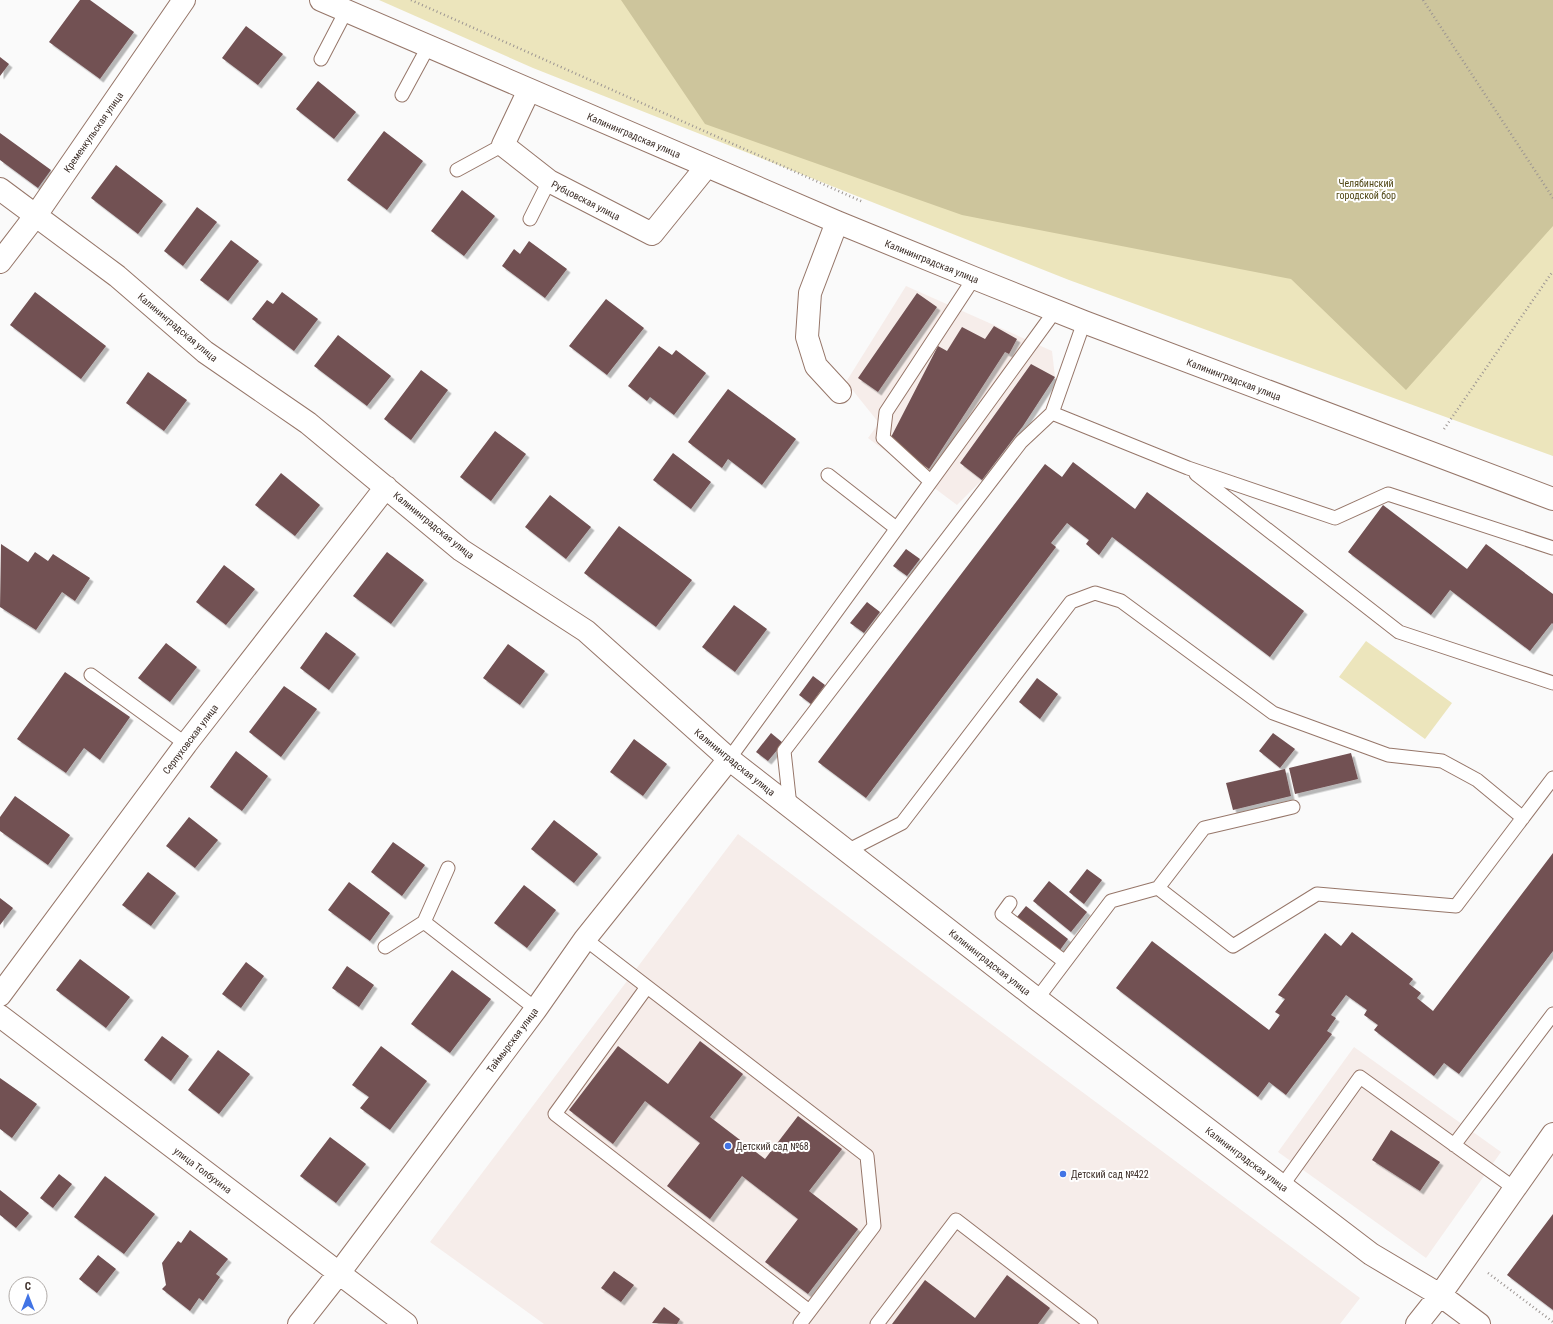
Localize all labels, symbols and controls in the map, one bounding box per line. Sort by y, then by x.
street label: Кременкульская улица [62,90,125,175]
street label: Калининградская улица [586,111,682,160]
street label: Рубцовская улица [550,178,622,223]
park label: Челябинский городской бор [1336,178,1396,201]
street label: Калининградская улица [883,238,981,285]
street label: Калининградская улица [136,291,220,364]
street label: Калининградская улица [1185,356,1283,403]
street label: Калининградская улица [391,490,476,561]
street label: Серпуховская улица [161,702,220,776]
street label: Калининградская улица [692,727,777,798]
street label: Калининградская улица [947,927,1033,998]
street label: Таймырская улица [484,1006,540,1075]
street label: Калининградская улица [1203,1125,1290,1194]
marker: Детский сад №68 [723,1141,733,1151]
place label: Детский сад №68 [736,1141,809,1152]
street label: улица Толбухина [172,1145,234,1196]
marker: Детский сад №422 [1058,1169,1068,1179]
place label: Детский сад №422 [1071,1169,1149,1180]
north arrow [8,1276,48,1316]
text: С [25,1280,31,1293]

